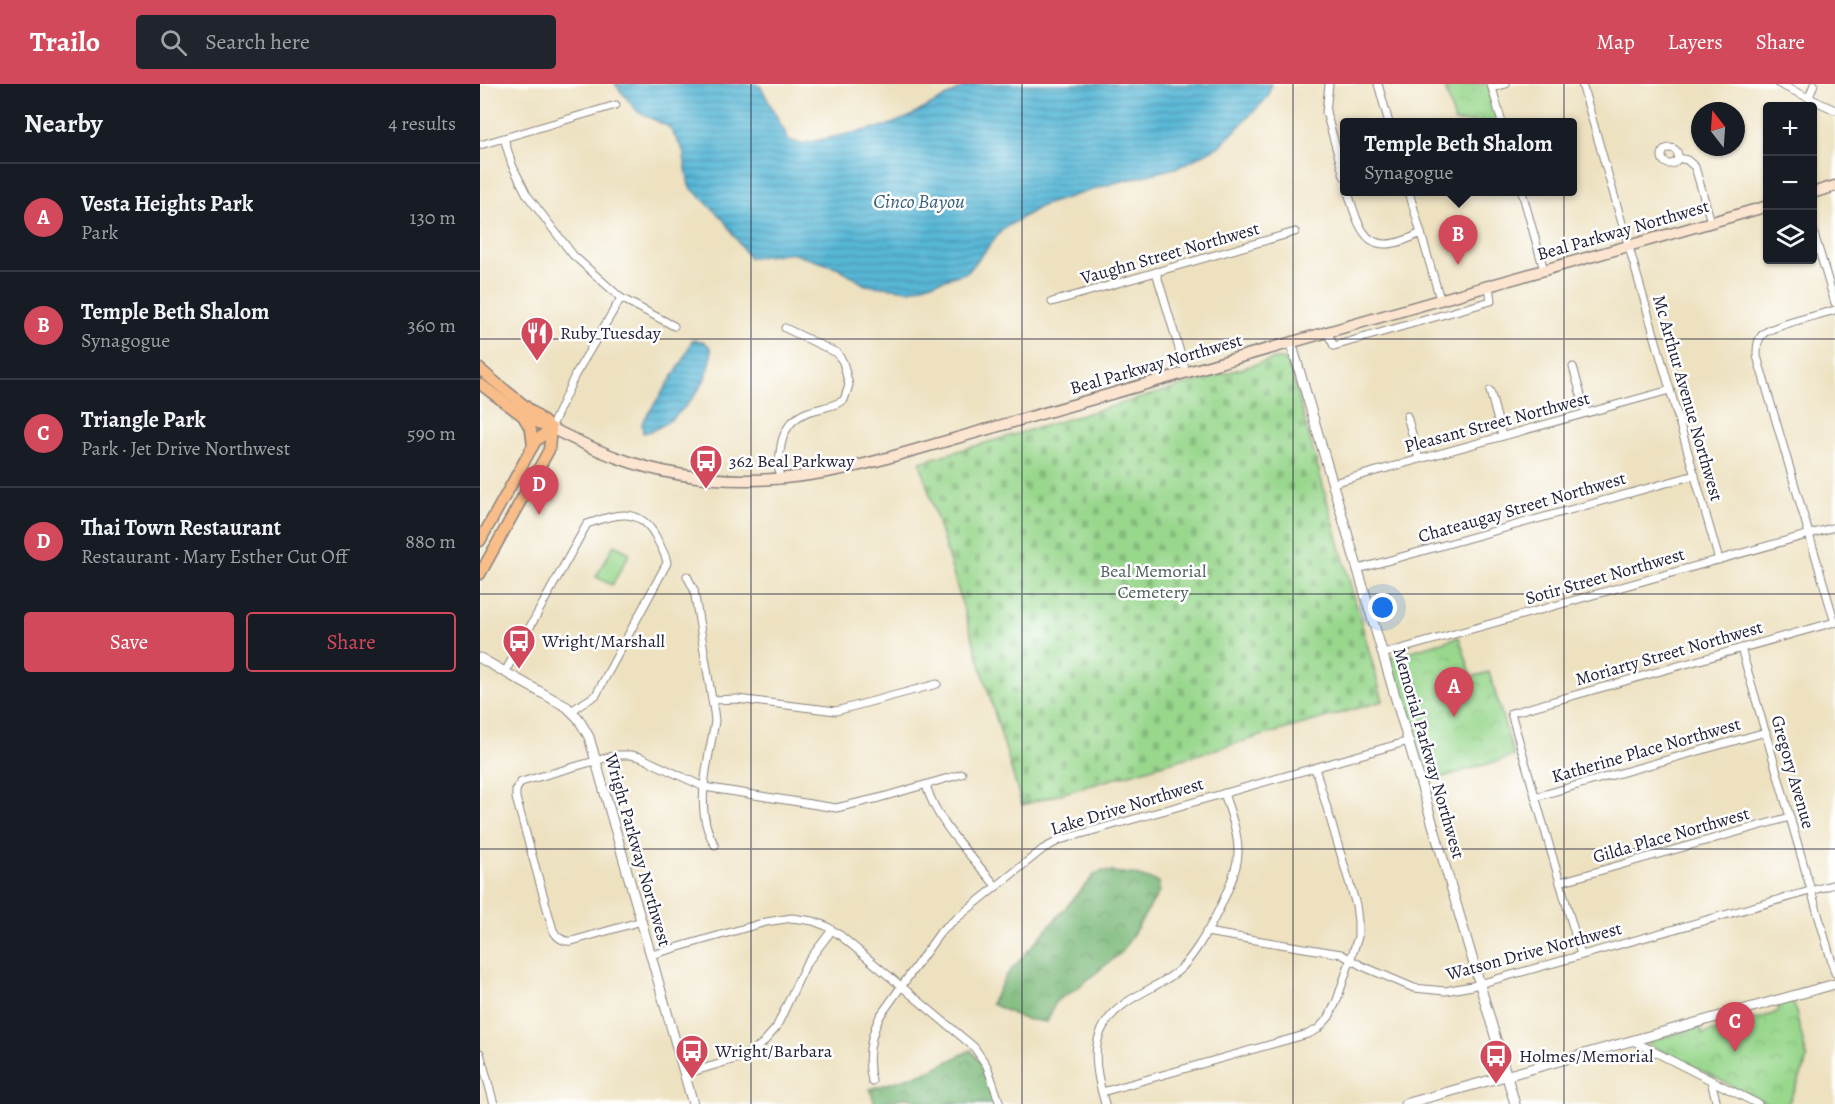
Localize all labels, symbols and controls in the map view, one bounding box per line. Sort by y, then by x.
search box [136,15,556,69]
text: Trailo [30,23,100,61]
icon: search [157,26,190,59]
text: Search here [205,27,310,57]
text: Map [1596,28,1635,56]
text: Layers [1668,28,1723,56]
text: Share [1756,28,1805,56]
north arrow [1691,102,1745,156]
map controls [1763,102,1817,264]
button: + [1763,102,1817,156]
text: Nearby [24,106,103,141]
text: 4 results [388,110,456,137]
popup [1340,118,1577,196]
text: Temple Beth Shalom [1364,129,1553,159]
button: − [1763,156,1817,210]
text: Synagogue [1364,159,1453,186]
water label: Cinco Bayou [873,188,965,215]
text: Vesta Heights Park [81,189,253,219]
street label: Beal Parkway Northwest [1534,194,1712,266]
text: A [37,204,50,231]
text: 130 m [410,204,456,231]
button: layers [1763,210,1817,264]
street label: Vaughn Street Northwest [1077,216,1262,290]
pin: B [1438,216,1478,265]
text: Park [81,219,119,246]
street label: Mc Arthur Avenue Northwest [1647,292,1729,504]
text: Temple Beth Shalom [81,297,269,327]
text: B [37,312,50,339]
text: 360 m [407,312,456,339]
restaurant icon: Ruby Tuesday [519,315,555,362]
place label: Ruby Tuesday [560,321,662,345]
text: Synagogue [81,327,170,354]
street label: Beal Parkway Northwest [1067,328,1245,400]
street label: Pleasant Street Northwest [1402,386,1592,458]
text: Triangle Park [81,405,206,435]
text: C [37,420,50,447]
text: 590 m [407,420,456,447]
text: Park · Jet Drive Northwest [81,435,290,462]
bus stop icon: 362 Beal Parkway [688,443,724,490]
place label: 362 Beal Parkway [729,449,855,473]
pin: D [520,466,558,515]
street label: Chateaugay Street Northwest [1415,466,1629,548]
text: Thai Town Restaurant [81,513,281,543]
text: D [37,528,50,555]
text: 880 m [405,528,456,555]
street label: Sotir Street Northwest [1523,542,1688,610]
text: Restaurant · Mary Esther Cut Off [81,543,348,570]
park label: Beal Memorial Cemetery [1100,559,1207,604]
your location [1368,593,1397,622]
button: Save [24,612,234,672]
button: Share [246,612,456,672]
street label: Moriarty Street Northwest [1573,615,1765,691]
bus stop icon: Wright/Marshall [501,623,537,670]
place label: Wright/Marshall [541,629,665,653]
street label: Memorial Parkway Northwest [1387,645,1471,861]
pin: A [1434,668,1474,717]
street label: Katherine Place Northwest [1549,711,1743,788]
street label: Gregory Avenue [1765,713,1821,831]
street label: Wright Parkway Northwest [599,750,677,949]
street label: Lake Drive Northwest [1047,771,1207,841]
street label: Gilda Place Northwest [1590,801,1752,869]
street label: Watson Drive Northwest [1443,916,1624,986]
pin: C [1716,1002,1754,1052]
bus stop icon: Wright/Barbara [674,1033,710,1080]
bus stop icon: Holmes/Memorial [1478,1038,1514,1085]
place label: Wright/Barbara [714,1039,833,1063]
place label: Holmes/Memorial [1519,1044,1654,1068]

